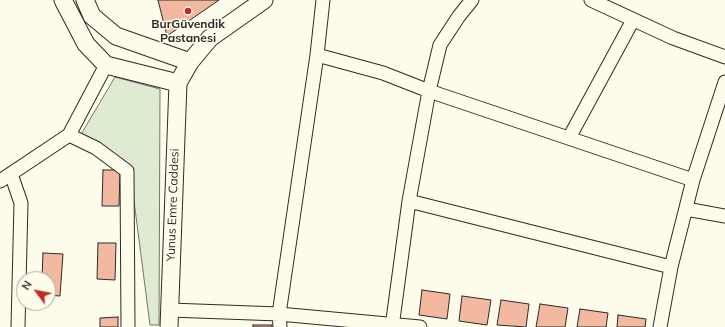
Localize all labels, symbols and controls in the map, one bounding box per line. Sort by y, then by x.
marker: BurGüvendik Pastanesi [183,6,193,16]
place label: BurGüvendik Pastanesi [151,17,225,45]
street label: Yunus Emre Caddesi [164,148,182,262]
north arrow [16,271,56,311]
text: N [19,278,35,292]

